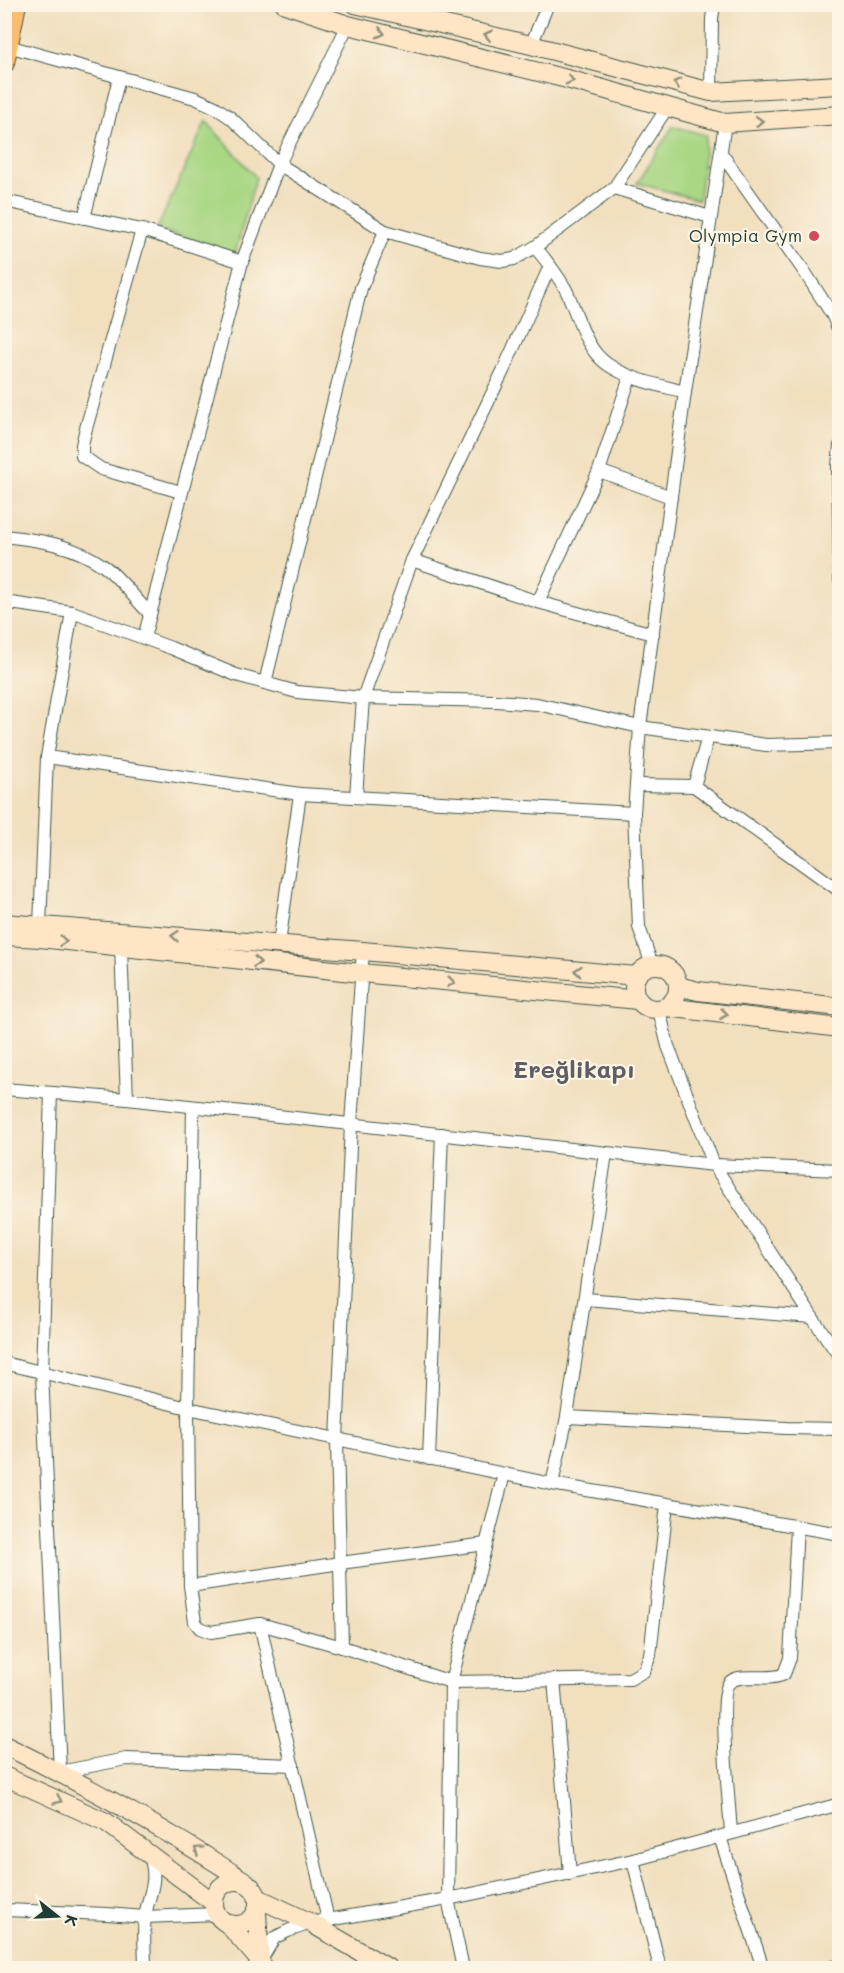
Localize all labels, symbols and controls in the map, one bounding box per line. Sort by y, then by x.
one-way arrow [376,26,386,39]
one-way arrow [483,30,493,43]
one-way arrow [565,73,575,86]
one-way arrow [672,78,682,91]
one-way arrow [755,114,764,127]
place label: Olympia Gym [689,223,802,247]
marker: Olympia Gym [807,229,821,243]
one-way arrow [170,930,179,943]
one-way arrow [58,934,67,947]
one-way arrow [252,955,261,968]
one-way arrow [574,965,583,978]
one-way arrow [446,975,455,988]
one-way arrow [719,1007,728,1020]
district label: Ereğlikapı [513,1053,635,1084]
one-way arrow [51,1793,62,1805]
one-way arrow [193,1846,204,1857]
north arrow [27,1886,87,1946]
text: K [60,1913,83,1929]

